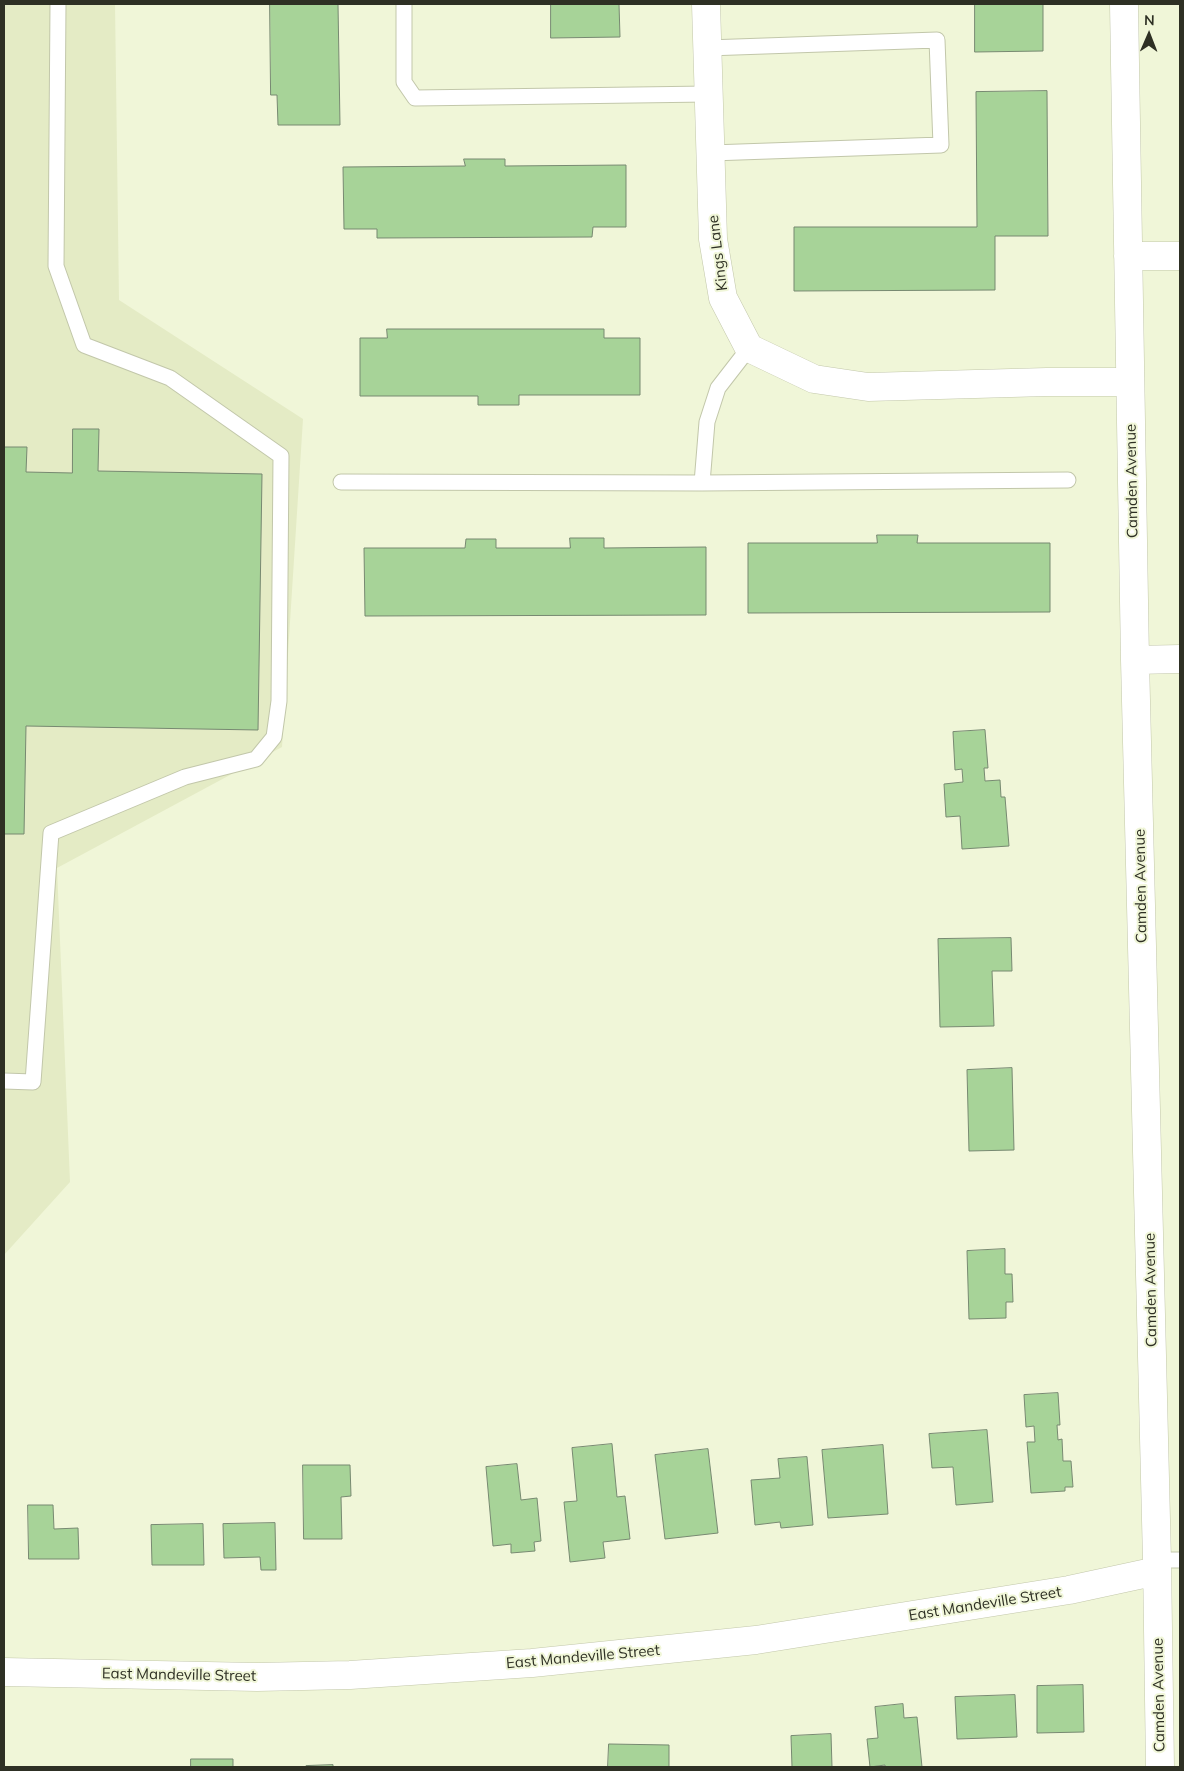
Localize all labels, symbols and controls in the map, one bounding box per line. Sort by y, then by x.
north arrow [1124,10,1174,60]
text: N [1144,11,1155,29]
street label: Kings Lane [704,214,732,292]
street label: Camden Avenue [1122,424,1142,538]
street label: Camden Avenue [1131,829,1151,943]
street label: Camden Avenue [1141,1233,1161,1347]
street label: East Mandeville Street [907,1583,1063,1625]
street label: Camden Avenue [1149,1638,1169,1752]
street label: East Mandeville Street [505,1641,661,1673]
street label: East Mandeville Street [102,1665,256,1685]

